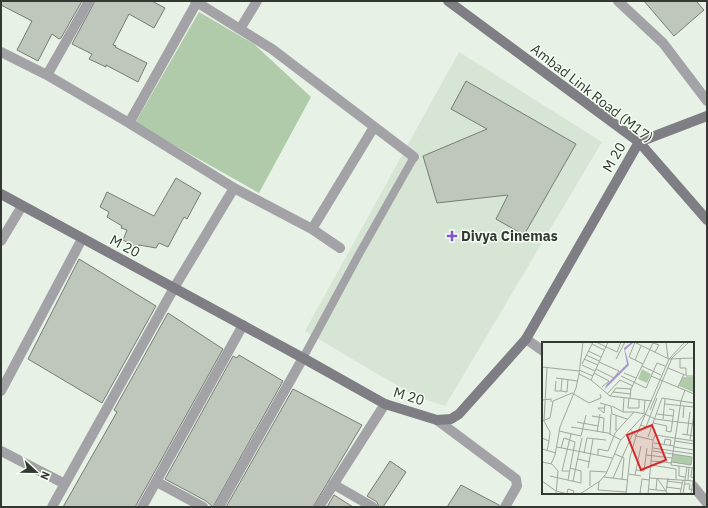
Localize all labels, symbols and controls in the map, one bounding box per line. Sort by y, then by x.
street label: Ambad Link Road (M17) [527,40,657,146]
street label: M 20 [598,139,630,175]
place label: Divya Cinemas [461,227,558,245]
marker: Divya Cinemas [446,230,458,242]
street label: M 20 [107,231,143,261]
inset map [542,342,694,494]
street label: M 20 [391,383,427,409]
north arrow [16,452,56,492]
text: N [37,469,53,482]

